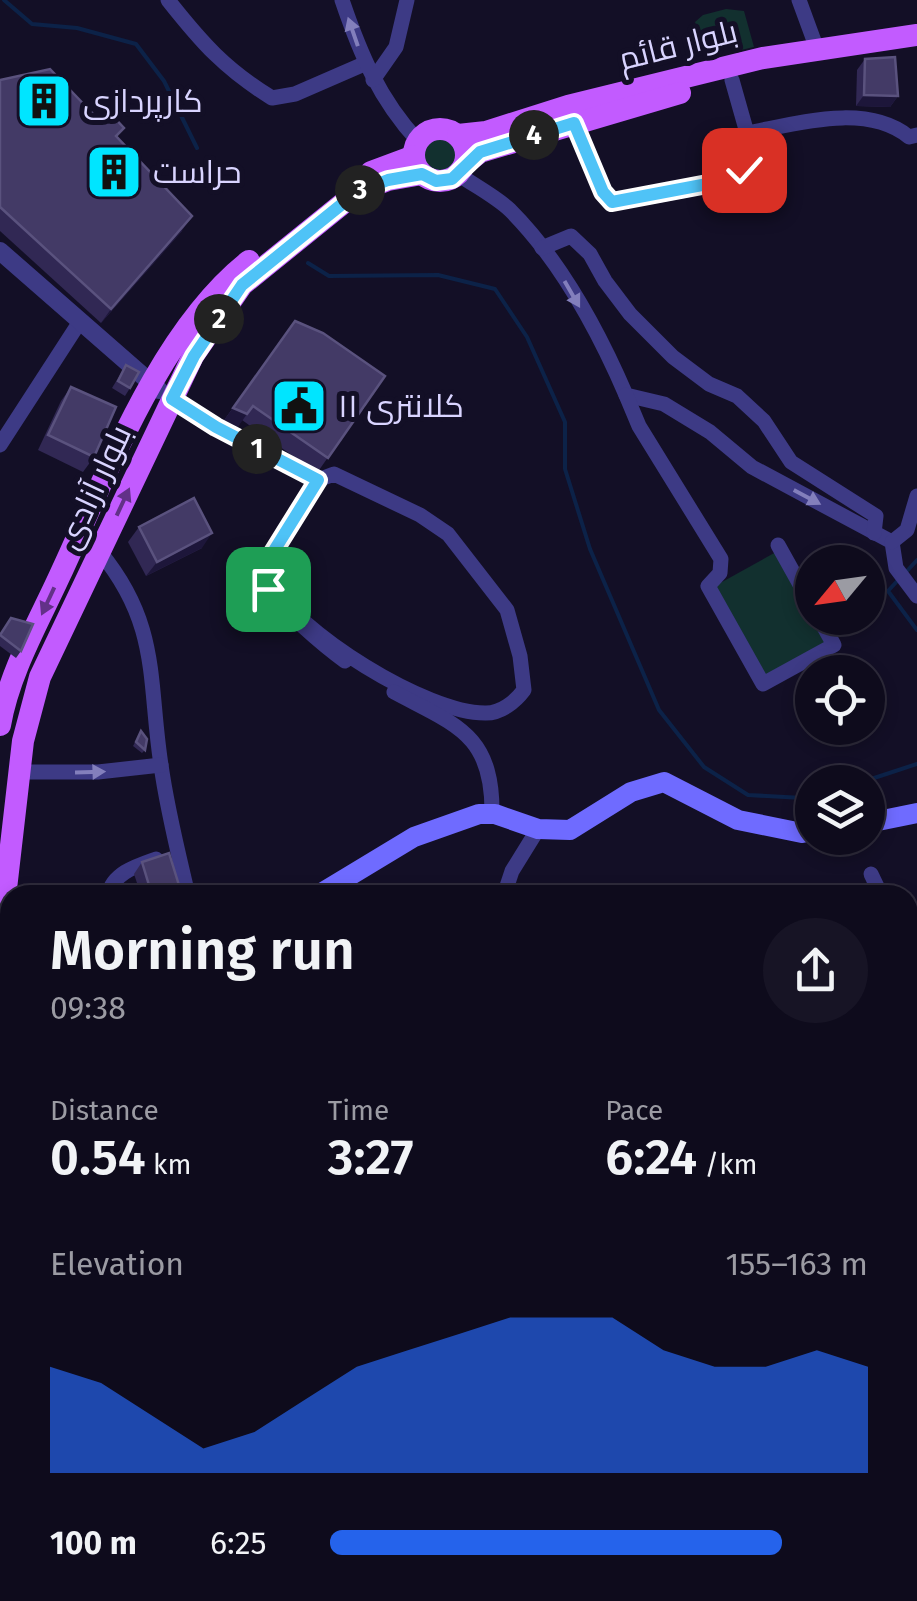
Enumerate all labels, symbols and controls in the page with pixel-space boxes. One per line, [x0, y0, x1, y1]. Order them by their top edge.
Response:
street label: بلوار قائم [615, 12, 742, 81]
one-way arrow [345, 17, 360, 47]
building icon: کارپردازی [14, 71, 74, 131]
place label: کارپردازی [83, 82, 203, 122]
pin: 4 [509, 110, 559, 160]
text: 4 [526, 118, 542, 151]
pin [702, 128, 787, 213]
building icon: حراست [84, 142, 144, 202]
icon: check [717, 143, 772, 198]
place label: حراست [153, 153, 242, 191]
pin: 3 [335, 165, 385, 215]
text: 3 [353, 173, 367, 206]
one-way arrow [563, 279, 580, 308]
pin: 2 [194, 294, 244, 344]
text: 2 [212, 302, 226, 335]
public building icon: کلانتری ۱۱ [269, 376, 329, 436]
place label: کلانتری ۱۱ [338, 387, 464, 425]
street label: بلوار آزادی [49, 419, 139, 555]
pin: 1 [232, 424, 282, 474]
text: 1 [251, 432, 264, 465]
one-way arrow [115, 487, 132, 516]
one-way arrow [793, 488, 822, 505]
north arrow [795, 545, 885, 635]
map controls [795, 545, 885, 855]
pin [226, 547, 311, 632]
icon: arrive [241, 562, 296, 617]
one-way arrow [40, 586, 57, 615]
button: locate [795, 655, 885, 745]
one-way arrow [74, 763, 106, 779]
button: layers [795, 765, 885, 855]
text: Morning run [50, 918, 355, 984]
button: share [763, 918, 868, 1023]
text: 09:38 [50, 989, 126, 1027]
text: Distance [50, 1094, 159, 1127]
text: Time [328, 1094, 389, 1127]
text: Pace [605, 1094, 663, 1127]
text: 0.54 [50, 1127, 146, 1187]
text: 3:27 [328, 1127, 414, 1187]
text: 6:24 [605, 1127, 697, 1187]
text: km [146, 1148, 191, 1181]
text: /km [697, 1148, 758, 1181]
text: Elevation [50, 1245, 184, 1283]
text: 155–163 m [725, 1245, 868, 1283]
text: 100 m [50, 1524, 137, 1562]
text: 6:25 [210, 1524, 267, 1562]

